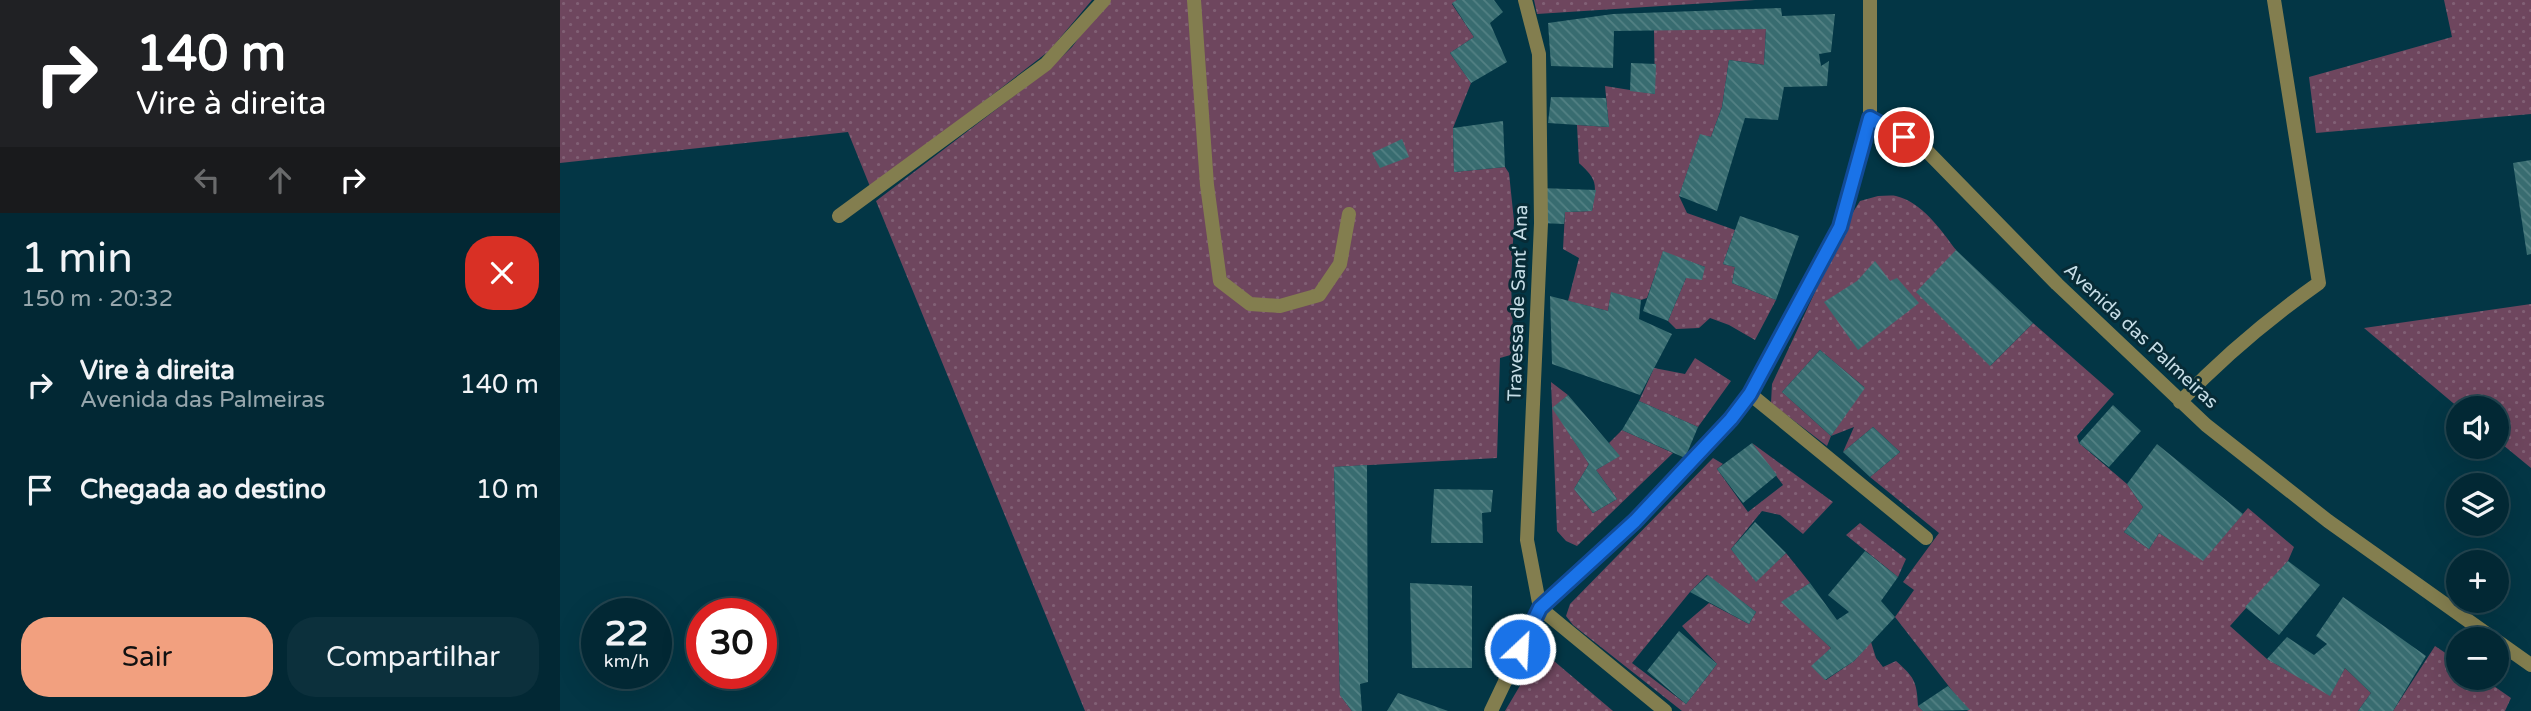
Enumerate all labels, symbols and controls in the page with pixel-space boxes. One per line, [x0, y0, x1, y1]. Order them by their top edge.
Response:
text: 140 m [136, 25, 286, 84]
icon: right [21, 28, 112, 119]
text: Vire à direita [136, 85, 327, 123]
pin [1874, 107, 1934, 167]
icon: arrive [1885, 118, 1923, 156]
icon: left [188, 161, 226, 199]
icon: ahead [261, 161, 299, 199]
icon: right [334, 161, 372, 199]
street label: Travessa de Sant' Ana [1504, 204, 1532, 402]
text: 1 min [21, 233, 133, 284]
button: close [465, 236, 539, 310]
street label: Avenida das Palmeiras [2059, 259, 2223, 413]
text: 150 m · 20:32 [21, 285, 173, 313]
text: Vire à direita [80, 355, 235, 386]
icon: right [21, 366, 59, 404]
text: 140 m [459, 369, 539, 400]
text: Avenida das Palmeiras [80, 386, 325, 414]
map controls [2446, 396, 2509, 690]
button: sound [2446, 396, 2509, 459]
icon: arrive [21, 471, 59, 509]
button: layers [2446, 473, 2509, 536]
text: Chegada ao destino [80, 474, 326, 505]
text: 10 m [476, 474, 539, 505]
button: + [2446, 550, 2509, 613]
speed limit sign: 30 [686, 598, 777, 689]
position arrow [1483, 612, 1557, 686]
text: 22 [605, 613, 648, 655]
button: Sair [21, 617, 273, 697]
button: Compartilhar [287, 617, 539, 697]
button: − [2446, 627, 2509, 690]
text: km/h [604, 650, 649, 672]

